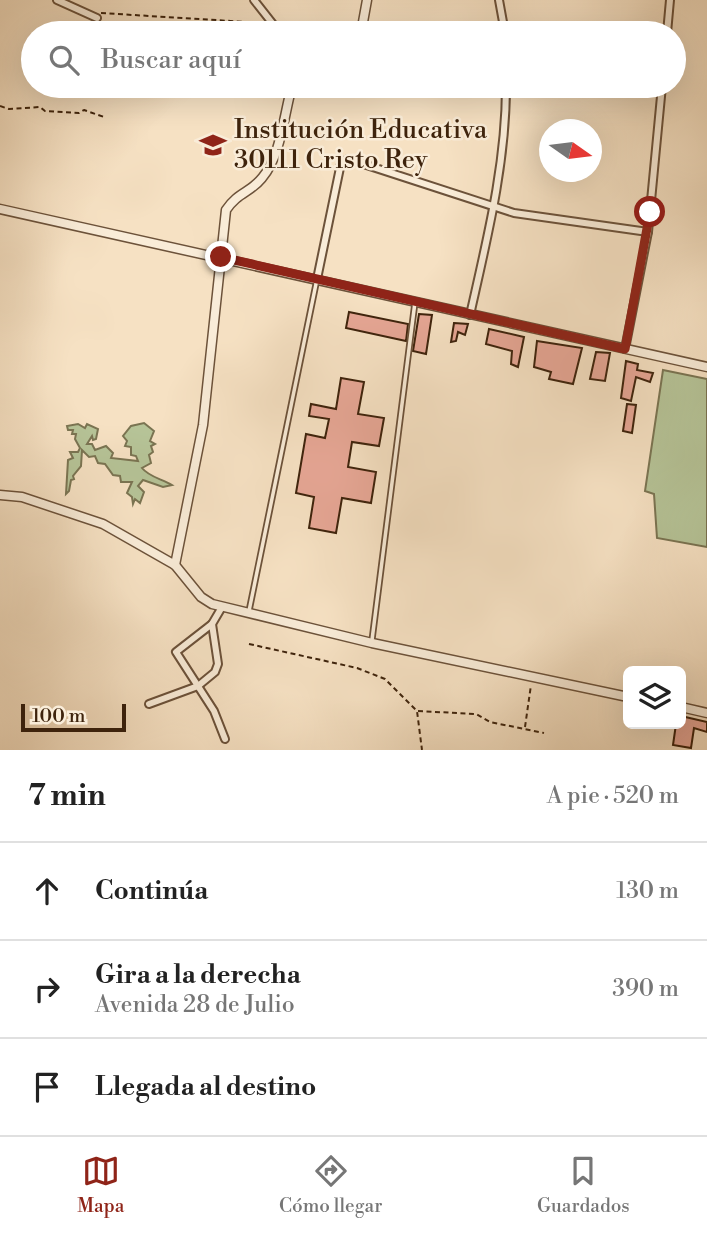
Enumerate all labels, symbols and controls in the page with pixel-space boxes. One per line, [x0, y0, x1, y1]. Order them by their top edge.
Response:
search box [21, 21, 686, 98]
icon: search [45, 41, 83, 79]
text: Buscar aquí [101, 44, 241, 76]
place label: Institución Educativa 30111 Cristo Rey [234, 114, 488, 176]
north arrow [539, 119, 602, 182]
school or university icon: Institución Educativa 30111 Cristo Rey [198, 130, 228, 160]
route start [634, 196, 665, 227]
route end [205, 241, 236, 272]
map controls [623, 666, 686, 729]
button: layers [623, 666, 686, 729]
scale bar [21, 701, 126, 733]
text: 100 m [32, 704, 85, 728]
text: 7 min [28, 777, 106, 815]
text: A pie · 520 m [547, 782, 679, 810]
icon: ahead [28, 872, 66, 910]
text: Continúa [95, 875, 208, 907]
text: 130 m [616, 877, 679, 905]
text: Gira a la derecha [95, 959, 301, 991]
icon: right [28, 970, 66, 1008]
text: 390 m [612, 975, 679, 1003]
text: Avenida 28 de Julio [95, 991, 295, 1019]
icon: arrive [28, 1068, 66, 1106]
text: Llegada al destino [95, 1071, 316, 1103]
tab: Mapa [77, 1152, 124, 1218]
tab: Cómo llegar [279, 1152, 382, 1218]
tab: Guardados [537, 1152, 630, 1218]

